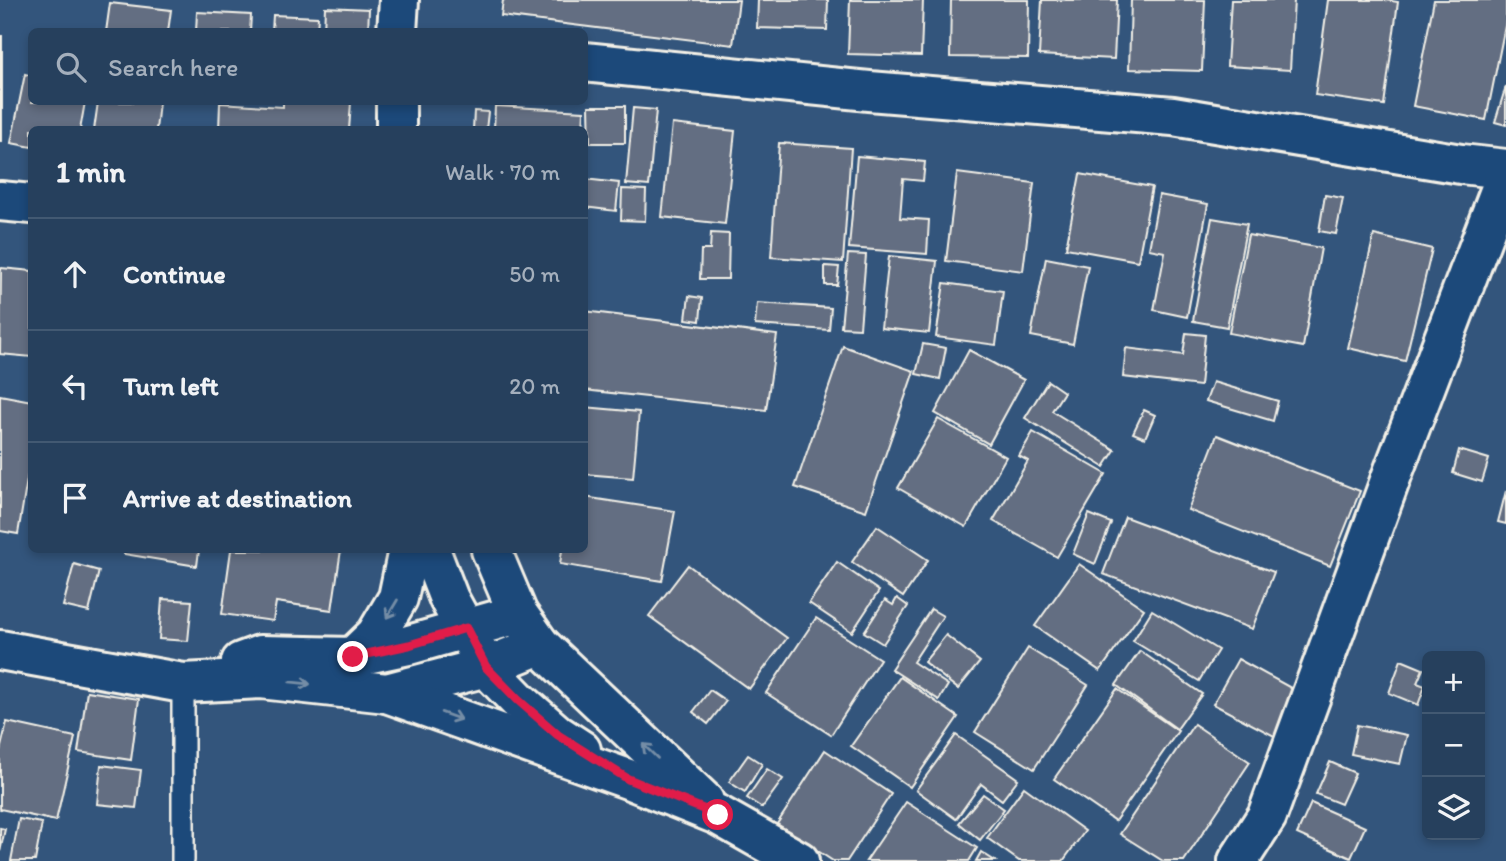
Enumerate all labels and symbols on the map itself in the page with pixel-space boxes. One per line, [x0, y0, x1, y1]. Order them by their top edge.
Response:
one-way arrow [384, 599, 398, 619]
route end [337, 641, 368, 672]
one-way arrow [288, 677, 311, 690]
one-way arrow [440, 711, 462, 723]
one-way arrow [642, 742, 659, 759]
route start [702, 799, 733, 830]

